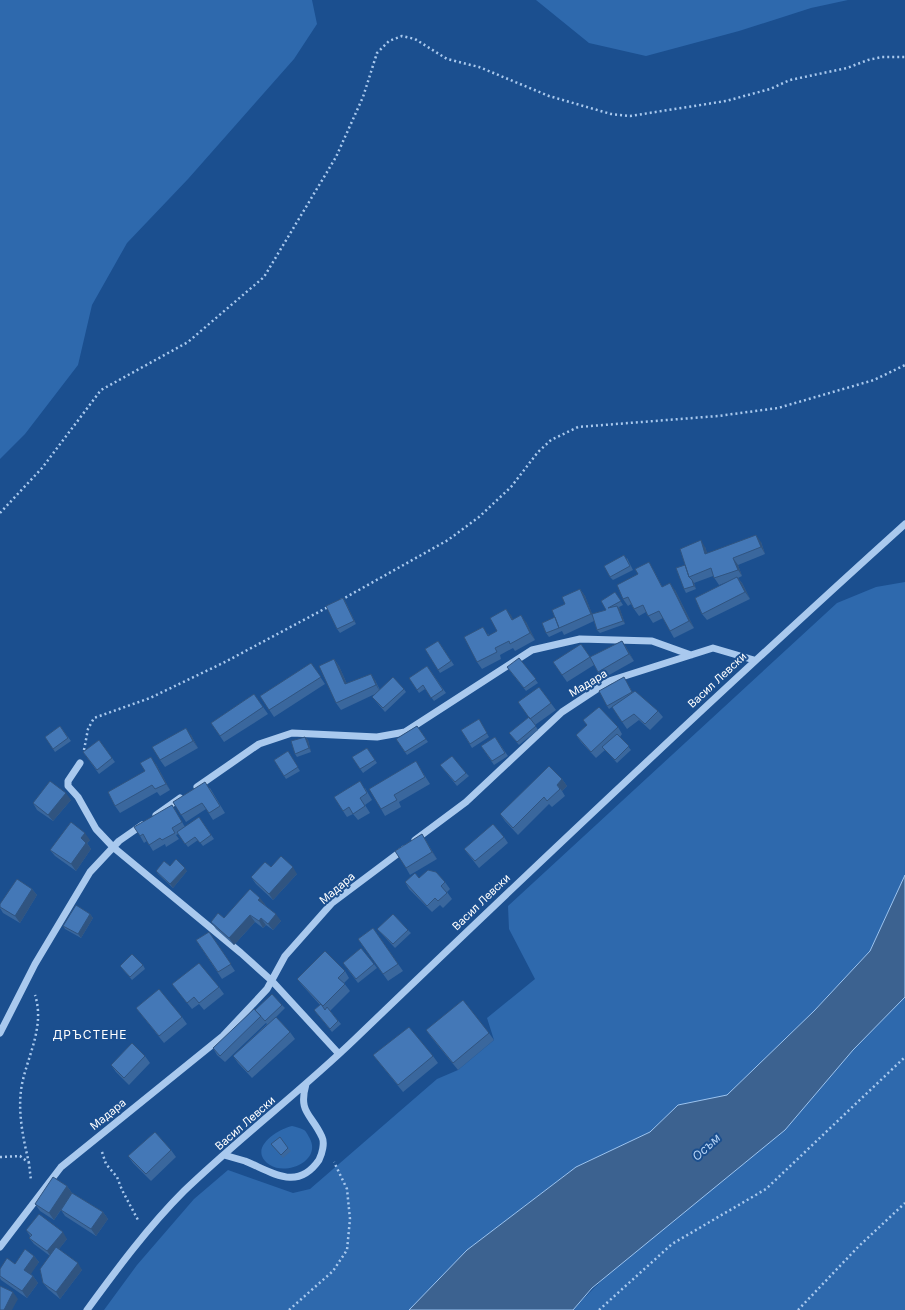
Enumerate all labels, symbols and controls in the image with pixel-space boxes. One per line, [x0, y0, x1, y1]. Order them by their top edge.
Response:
street label: Васил Левски [685, 649, 749, 711]
street label: Мадара [566, 666, 610, 700]
street label: Мадара [316, 869, 358, 907]
street label: Васил Левски [449, 871, 513, 933]
district label: ДРЪСТЕНЕ [52, 1027, 128, 1042]
street label: Васил Левски [212, 1093, 278, 1153]
street label: Мадара [87, 1095, 129, 1133]
water label: Осъм [689, 1130, 723, 1164]

